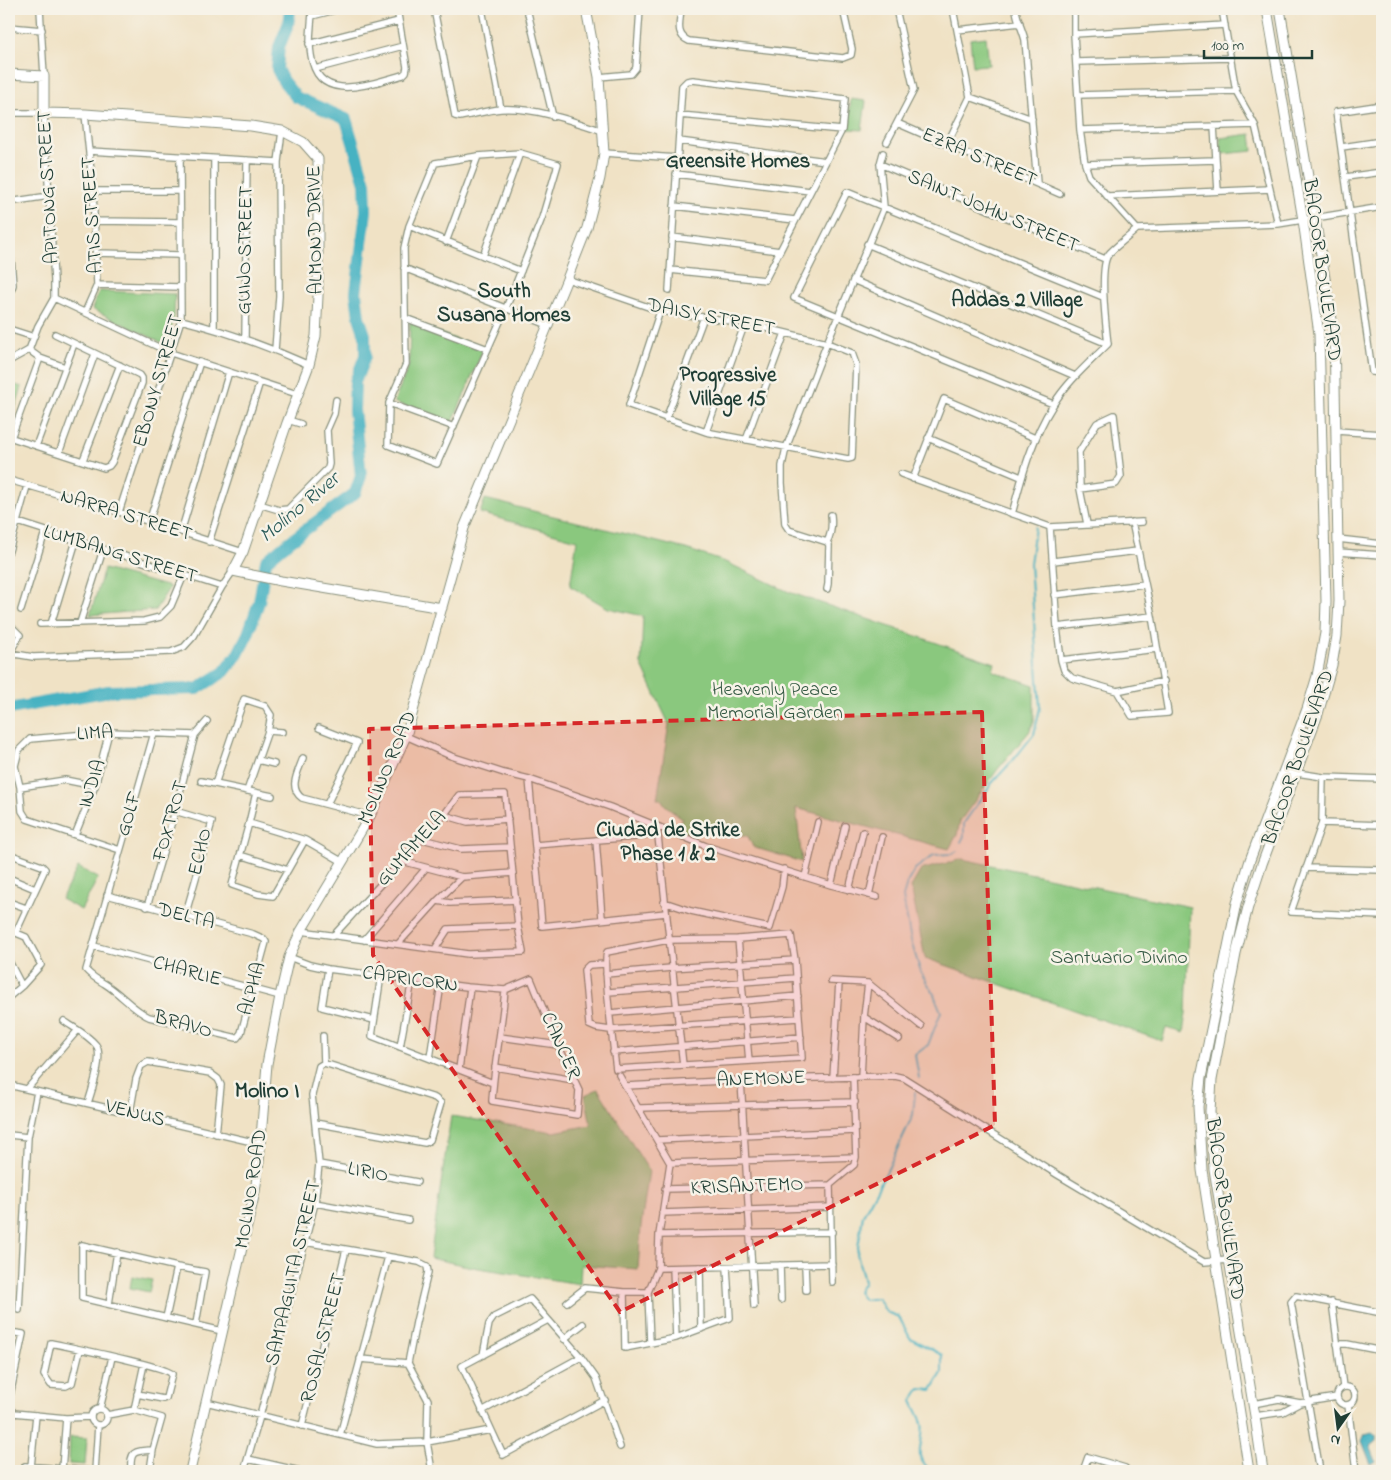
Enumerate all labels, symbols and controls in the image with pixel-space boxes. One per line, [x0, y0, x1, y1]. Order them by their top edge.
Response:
scale bar [1204, 28, 1311, 60]
text: 100 m [1211, 35, 1244, 57]
street label: APITONG STREET [30, 109, 68, 265]
street label: EZRA STREET [917, 121, 1041, 195]
district label: Greensite Homes [666, 147, 811, 177]
street label: ATIS STREET [74, 155, 112, 275]
street label: SAINT JOHN STREET [903, 163, 1083, 261]
street label: ALMOND DRIVE [300, 165, 332, 295]
street label: BACOOR BOULEVARD [1294, 176, 1348, 363]
street label: GUIJO STREET [230, 185, 262, 315]
district label: South Susana Homes [437, 277, 571, 331]
district label: Addas 2 Village [951, 286, 1083, 318]
street label: DAISY STREET [644, 291, 777, 345]
street label: EBONY STREET [126, 311, 192, 451]
district label: Progressive Village 15 [680, 361, 777, 417]
water label: Molino River [253, 464, 349, 551]
street label: NARRA STREET [57, 482, 195, 550]
street label: LUMBANG STREET [39, 518, 201, 592]
street label: BACOOR BOULEVARD [1255, 667, 1343, 850]
park label: Heavenly Peace Memorial Garden [707, 676, 843, 728]
street label: MOLINO ROAD [351, 707, 425, 829]
street label: LIMA [76, 719, 114, 749]
street label: INDIA [71, 756, 115, 812]
street label: FOXTROT [145, 777, 196, 866]
street label: GOLF [110, 788, 150, 840]
street label: GUMAMELA [370, 805, 454, 893]
district label: Ciudad de Strike Phase 1 & 2 [596, 816, 740, 870]
street label: ECHO [181, 825, 221, 879]
street label: DELTA [153, 896, 218, 938]
park label: Santuario Divino [1050, 944, 1188, 973]
street label: CHARLIE [149, 949, 225, 995]
street label: ALPHA [232, 959, 274, 1019]
street label: CAPRICORN [360, 959, 460, 1001]
street label: BRAVO [150, 1003, 215, 1047]
street label: CANCER [532, 1008, 588, 1085]
street label: ANEMONE [716, 1064, 806, 1096]
district label: Molino I [235, 1076, 299, 1108]
street label: VENUS [101, 1092, 168, 1135]
street label: BACOOR BOULEVARD [1197, 1115, 1251, 1302]
street label: MOLINO ROAD [228, 1127, 276, 1251]
street label: LIRIO [345, 1155, 391, 1191]
street label: KRISANTEMO [690, 1171, 804, 1203]
street label: SAMPAGUITA STREET [259, 1177, 329, 1369]
street label: ROSAL STREET [294, 1270, 354, 1406]
north arrow [1314, 1402, 1364, 1452]
text: N [1328, 1428, 1342, 1450]

